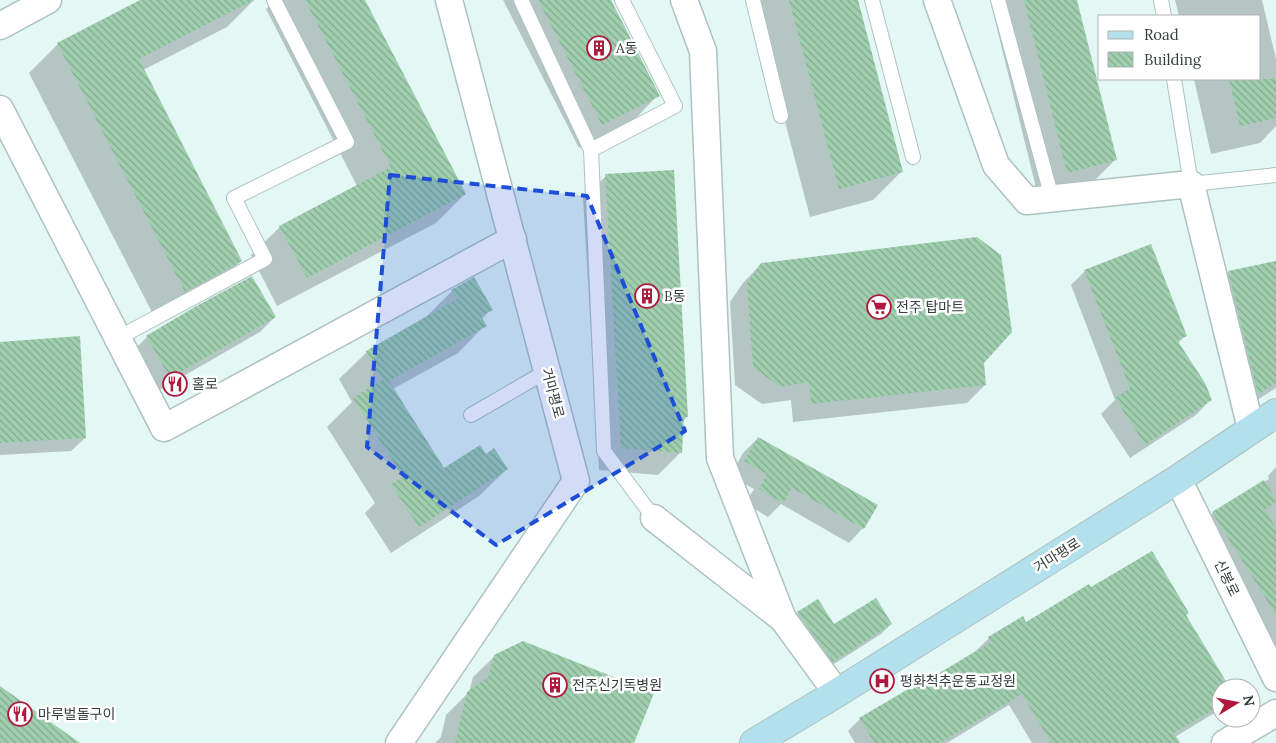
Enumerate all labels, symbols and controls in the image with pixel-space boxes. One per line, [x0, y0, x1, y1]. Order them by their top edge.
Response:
legend [1098, 15, 1261, 80]
text: Road [1144, 25, 1179, 44]
building icon: A동 [586, 35, 612, 61]
place label: A동 [615, 39, 638, 57]
text: Building [1144, 50, 1202, 69]
building icon: B동 [634, 283, 660, 309]
place label: B동 [664, 287, 686, 305]
supermarket icon: 전주 탑마트 [866, 294, 892, 320]
place label: 전주 탑마트 [896, 298, 964, 316]
street label: 거마평로 [538, 366, 568, 420]
restaurant icon: 홀로 [162, 371, 188, 397]
place label: 홀로 [192, 375, 218, 393]
street label: 거마평로 [1030, 534, 1084, 576]
street label: 신봉로 [1210, 557, 1244, 599]
hospital icon: 평화척추운동교정원 [869, 668, 895, 694]
building icon: 전주신기독병원 [542, 672, 568, 698]
place label: 평화척추운동교정원 [900, 672, 1016, 690]
place label: 전주신기독병원 [572, 676, 662, 694]
north arrow [1211, 678, 1261, 728]
text: N [1239, 694, 1259, 708]
restaurant icon: 마루벌돌구이 [7, 701, 33, 727]
place label: 마루벌돌구이 [38, 705, 115, 723]

